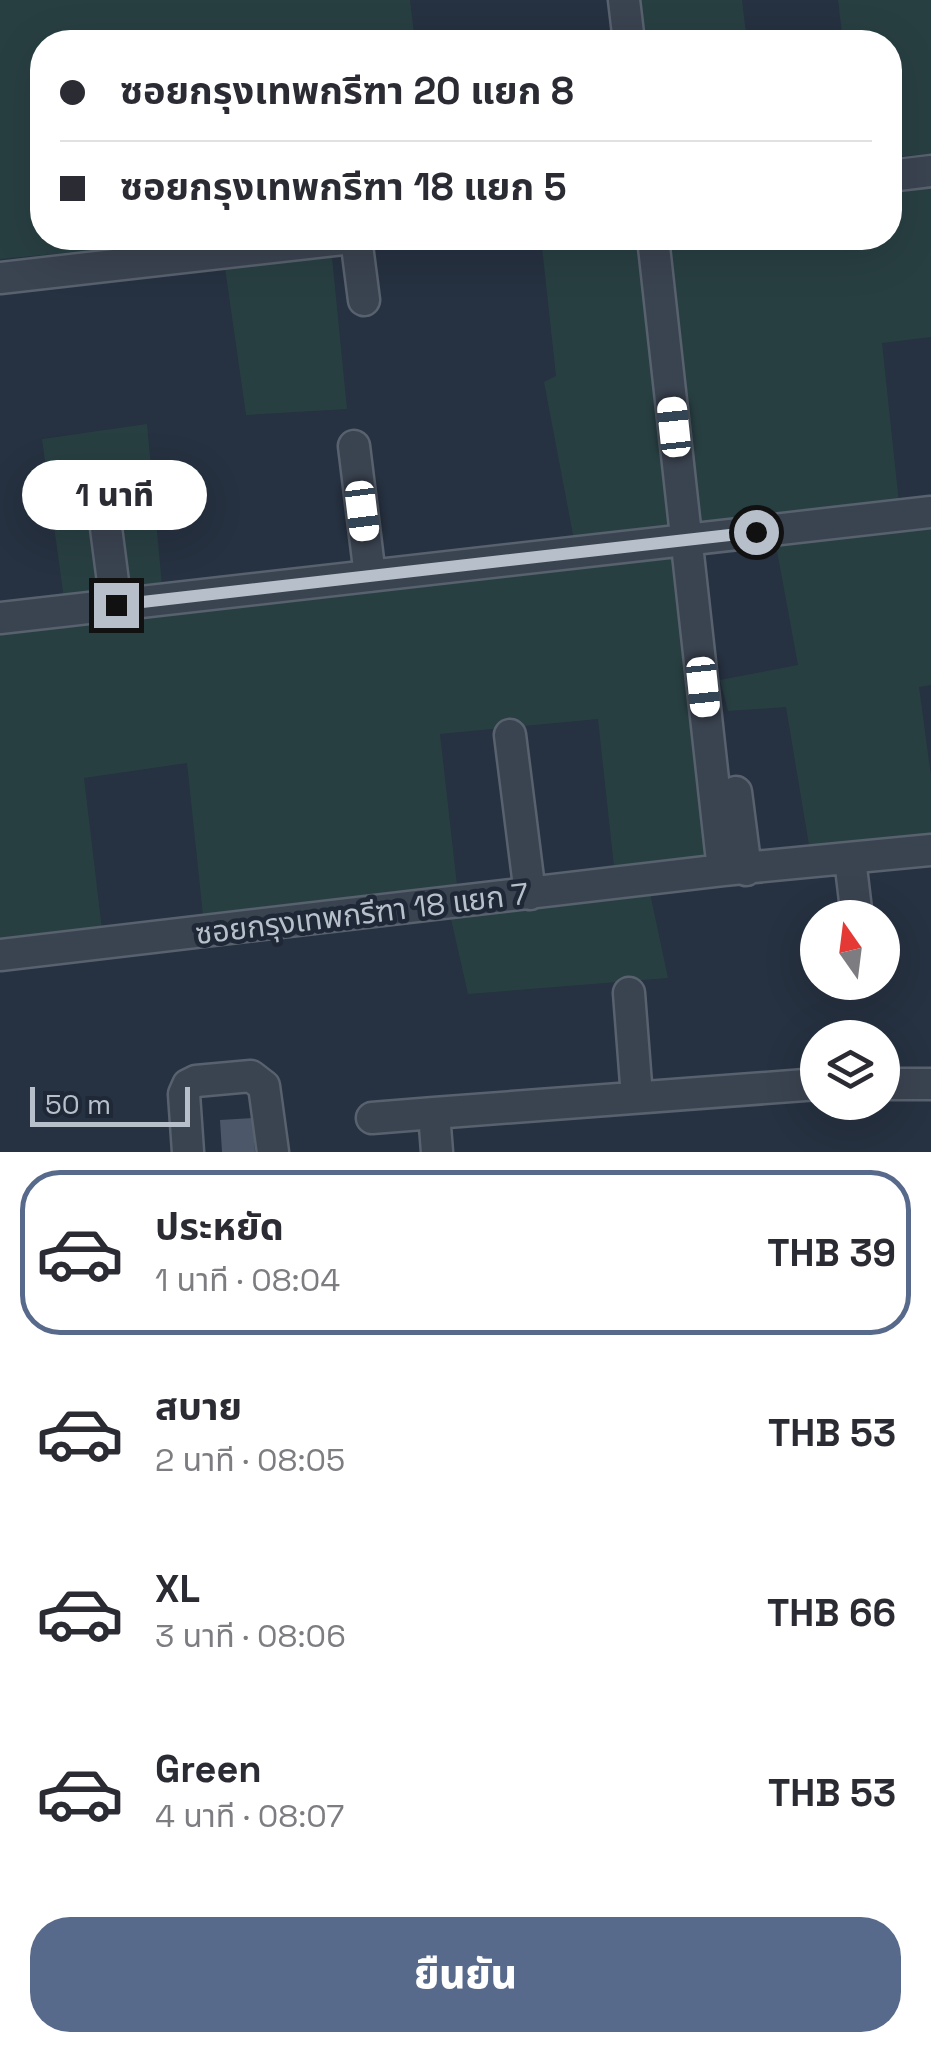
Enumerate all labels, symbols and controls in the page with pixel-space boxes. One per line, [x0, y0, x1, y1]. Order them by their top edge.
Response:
text: ซอยกรุงเทพกรีฑา 20 แยก 8 [120, 67, 574, 115]
text: ซอยกรุงเทพกรีฑา 18 แยก 5 [120, 163, 567, 211]
car [656, 396, 692, 458]
callout: 1 นาที [23, 460, 208, 530]
text: 1 นาที [75, 475, 154, 515]
car [343, 479, 381, 543]
route start [734, 510, 779, 555]
route end [94, 583, 139, 628]
car [685, 656, 721, 718]
street label: ซอยกรุงเทพกรีฑา 18 แยก 7 [193, 874, 531, 953]
north arrow [800, 900, 900, 1000]
map controls [800, 900, 900, 1120]
button: layers [800, 1020, 900, 1120]
scale bar [30, 1082, 190, 1126]
text: 50 m [45, 1086, 111, 1122]
text: ประหยัด [155, 1203, 284, 1251]
icon: car [35, 1208, 125, 1298]
text: THB 39 [767, 1229, 896, 1277]
text: 1 นาที · 08:04 [155, 1260, 340, 1300]
text: สบาย [155, 1383, 242, 1431]
icon: car [35, 1388, 125, 1478]
text: THB 53 [768, 1409, 896, 1457]
text: 2 นาที · 08:05 [155, 1440, 345, 1480]
text: XL [155, 1565, 200, 1613]
icon: car [35, 1568, 125, 1658]
text: THB 66 [767, 1589, 896, 1637]
text: 3 นาที · 08:06 [155, 1616, 346, 1656]
text: Green [155, 1745, 262, 1793]
icon: car [35, 1748, 125, 1838]
text: THB 53 [768, 1769, 896, 1817]
text: 4 นาที · 08:07 [155, 1796, 344, 1836]
button: ยืนยัน [30, 1917, 901, 2032]

